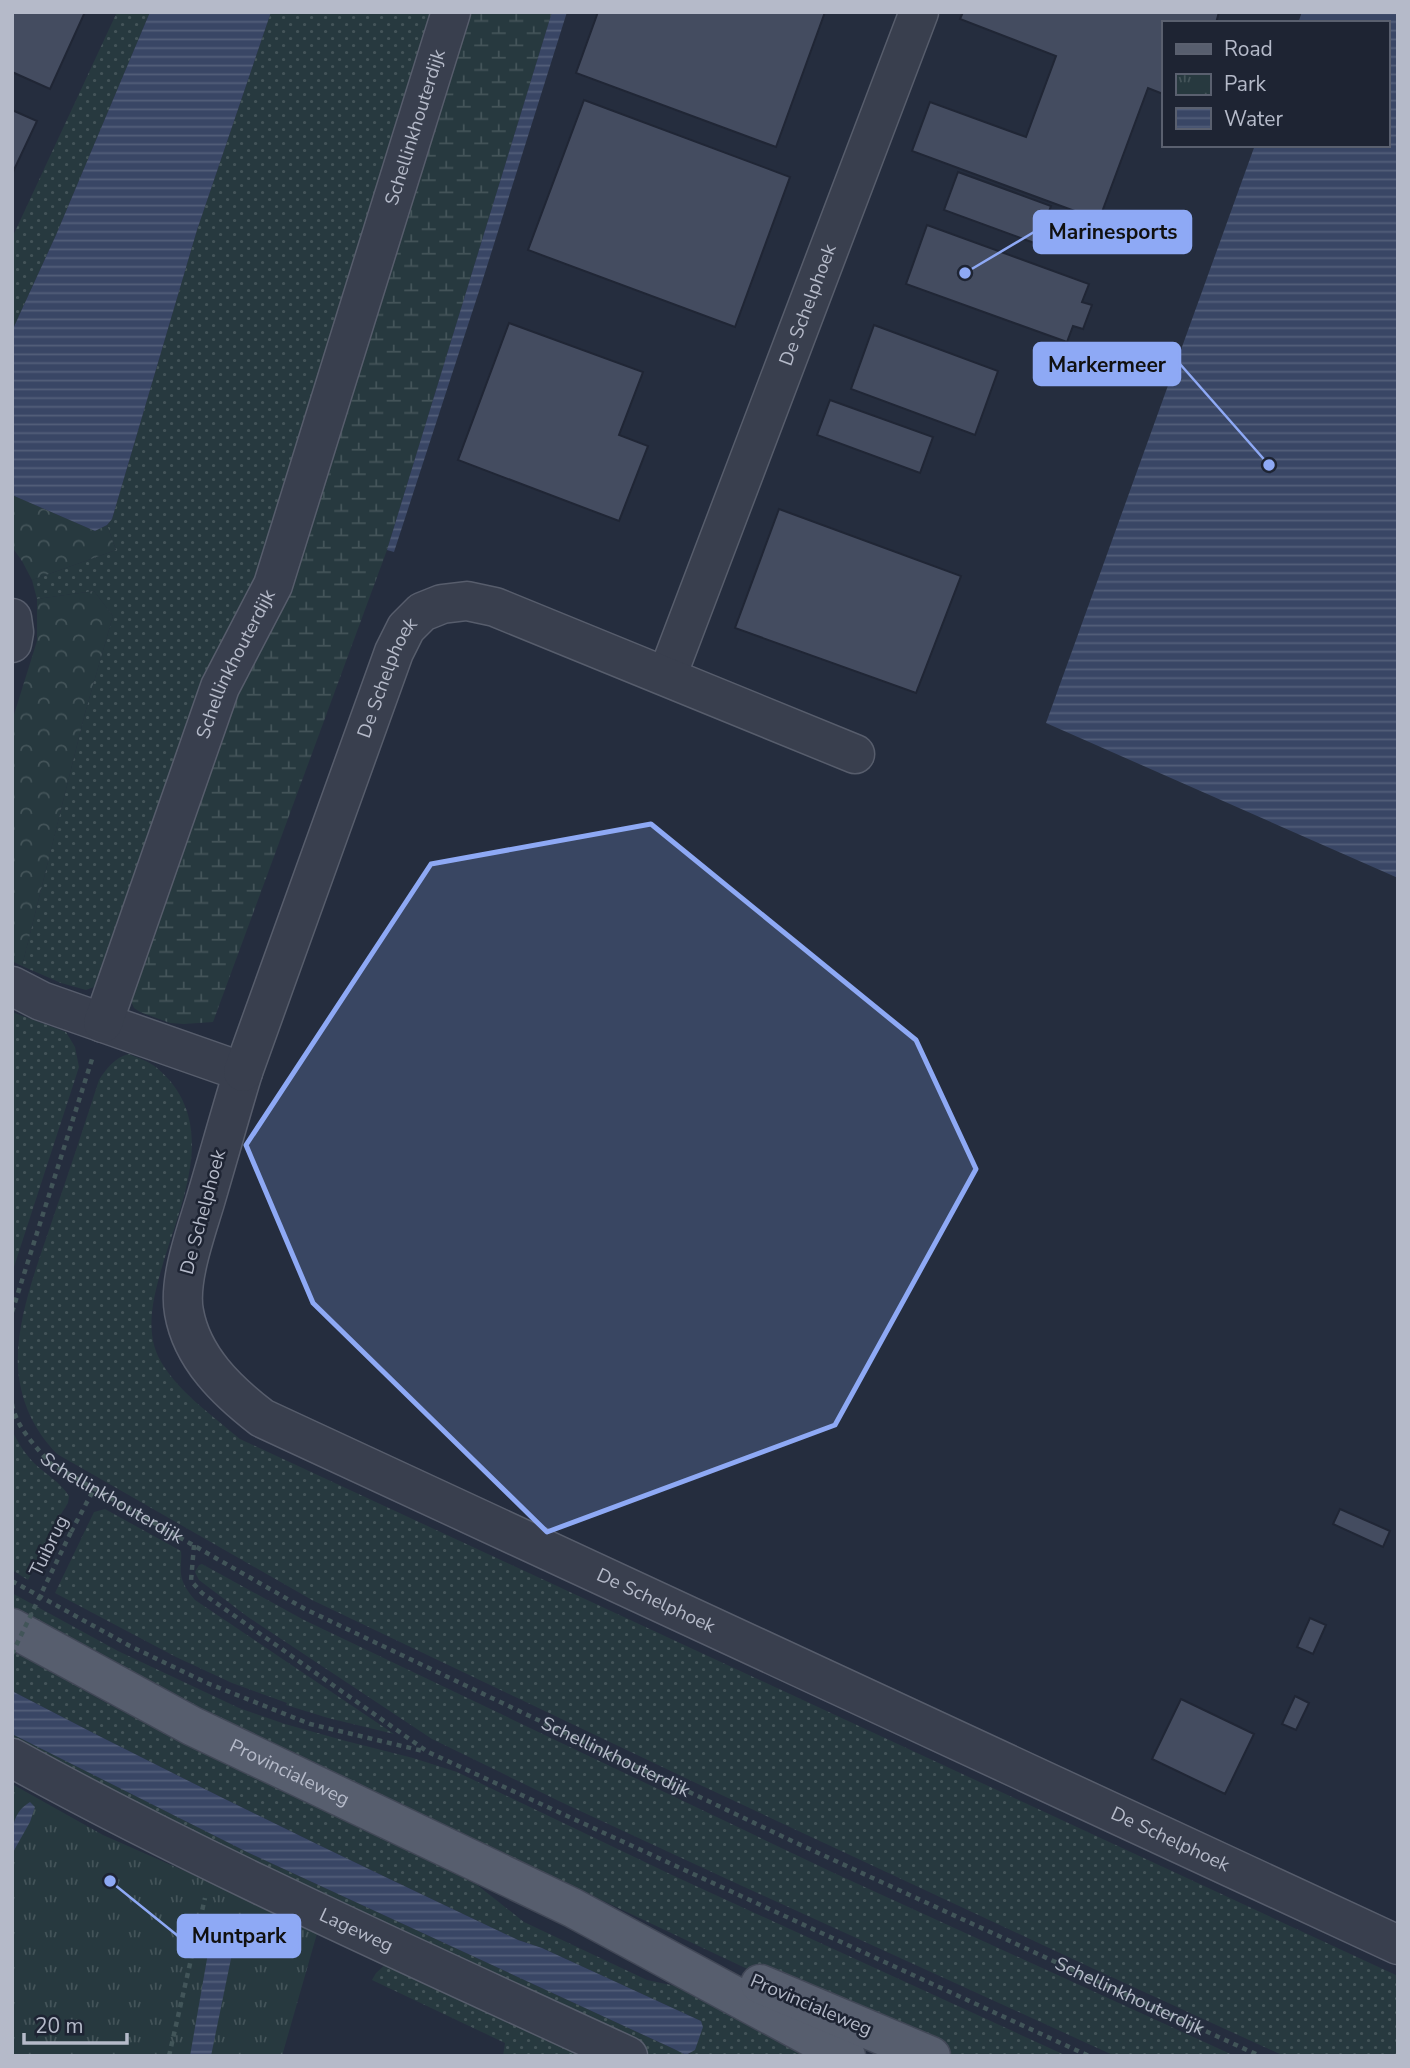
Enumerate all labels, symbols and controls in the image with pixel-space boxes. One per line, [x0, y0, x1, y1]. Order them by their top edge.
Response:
legend [1162, 21, 1389, 147]
text: Road [1224, 35, 1273, 63]
street label: Schellinkhouterdijk [379, 45, 452, 209]
text: Park [1224, 70, 1266, 98]
text: Water [1224, 105, 1283, 133]
callout: Marinesports [1034, 211, 1191, 253]
text: Marinesports [1048, 218, 1178, 246]
street label: De Schelphoek [773, 240, 843, 369]
callout: Markermeer [1034, 343, 1180, 385]
text: Markermeer [1048, 351, 1167, 379]
street label: Schellinkhouterdijk [190, 584, 282, 742]
street label: De Schelphoek [351, 611, 423, 741]
street label: De Schelphoek [174, 1146, 232, 1277]
street label: Schellinkhouterdijk [34, 1447, 189, 1550]
street label: Tuibrug [23, 1511, 75, 1581]
street label: De Schelphoek [592, 1562, 720, 1640]
street label: Schellinkhouterdijk [537, 1710, 695, 1804]
street label: Provincialeweg [225, 1733, 354, 1812]
street label: De Schelphoek [1107, 1801, 1234, 1878]
street label: Lageweg [315, 1902, 397, 1959]
callout: Muntpark [178, 1915, 300, 1957]
text: Muntpark [192, 1922, 287, 1950]
street label: Schellinkhouterdijk [1051, 1950, 1209, 2042]
street label: Provincialeweg [746, 1968, 876, 2042]
scale bar [24, 2002, 128, 2046]
text: 20 m [35, 2012, 84, 2040]

